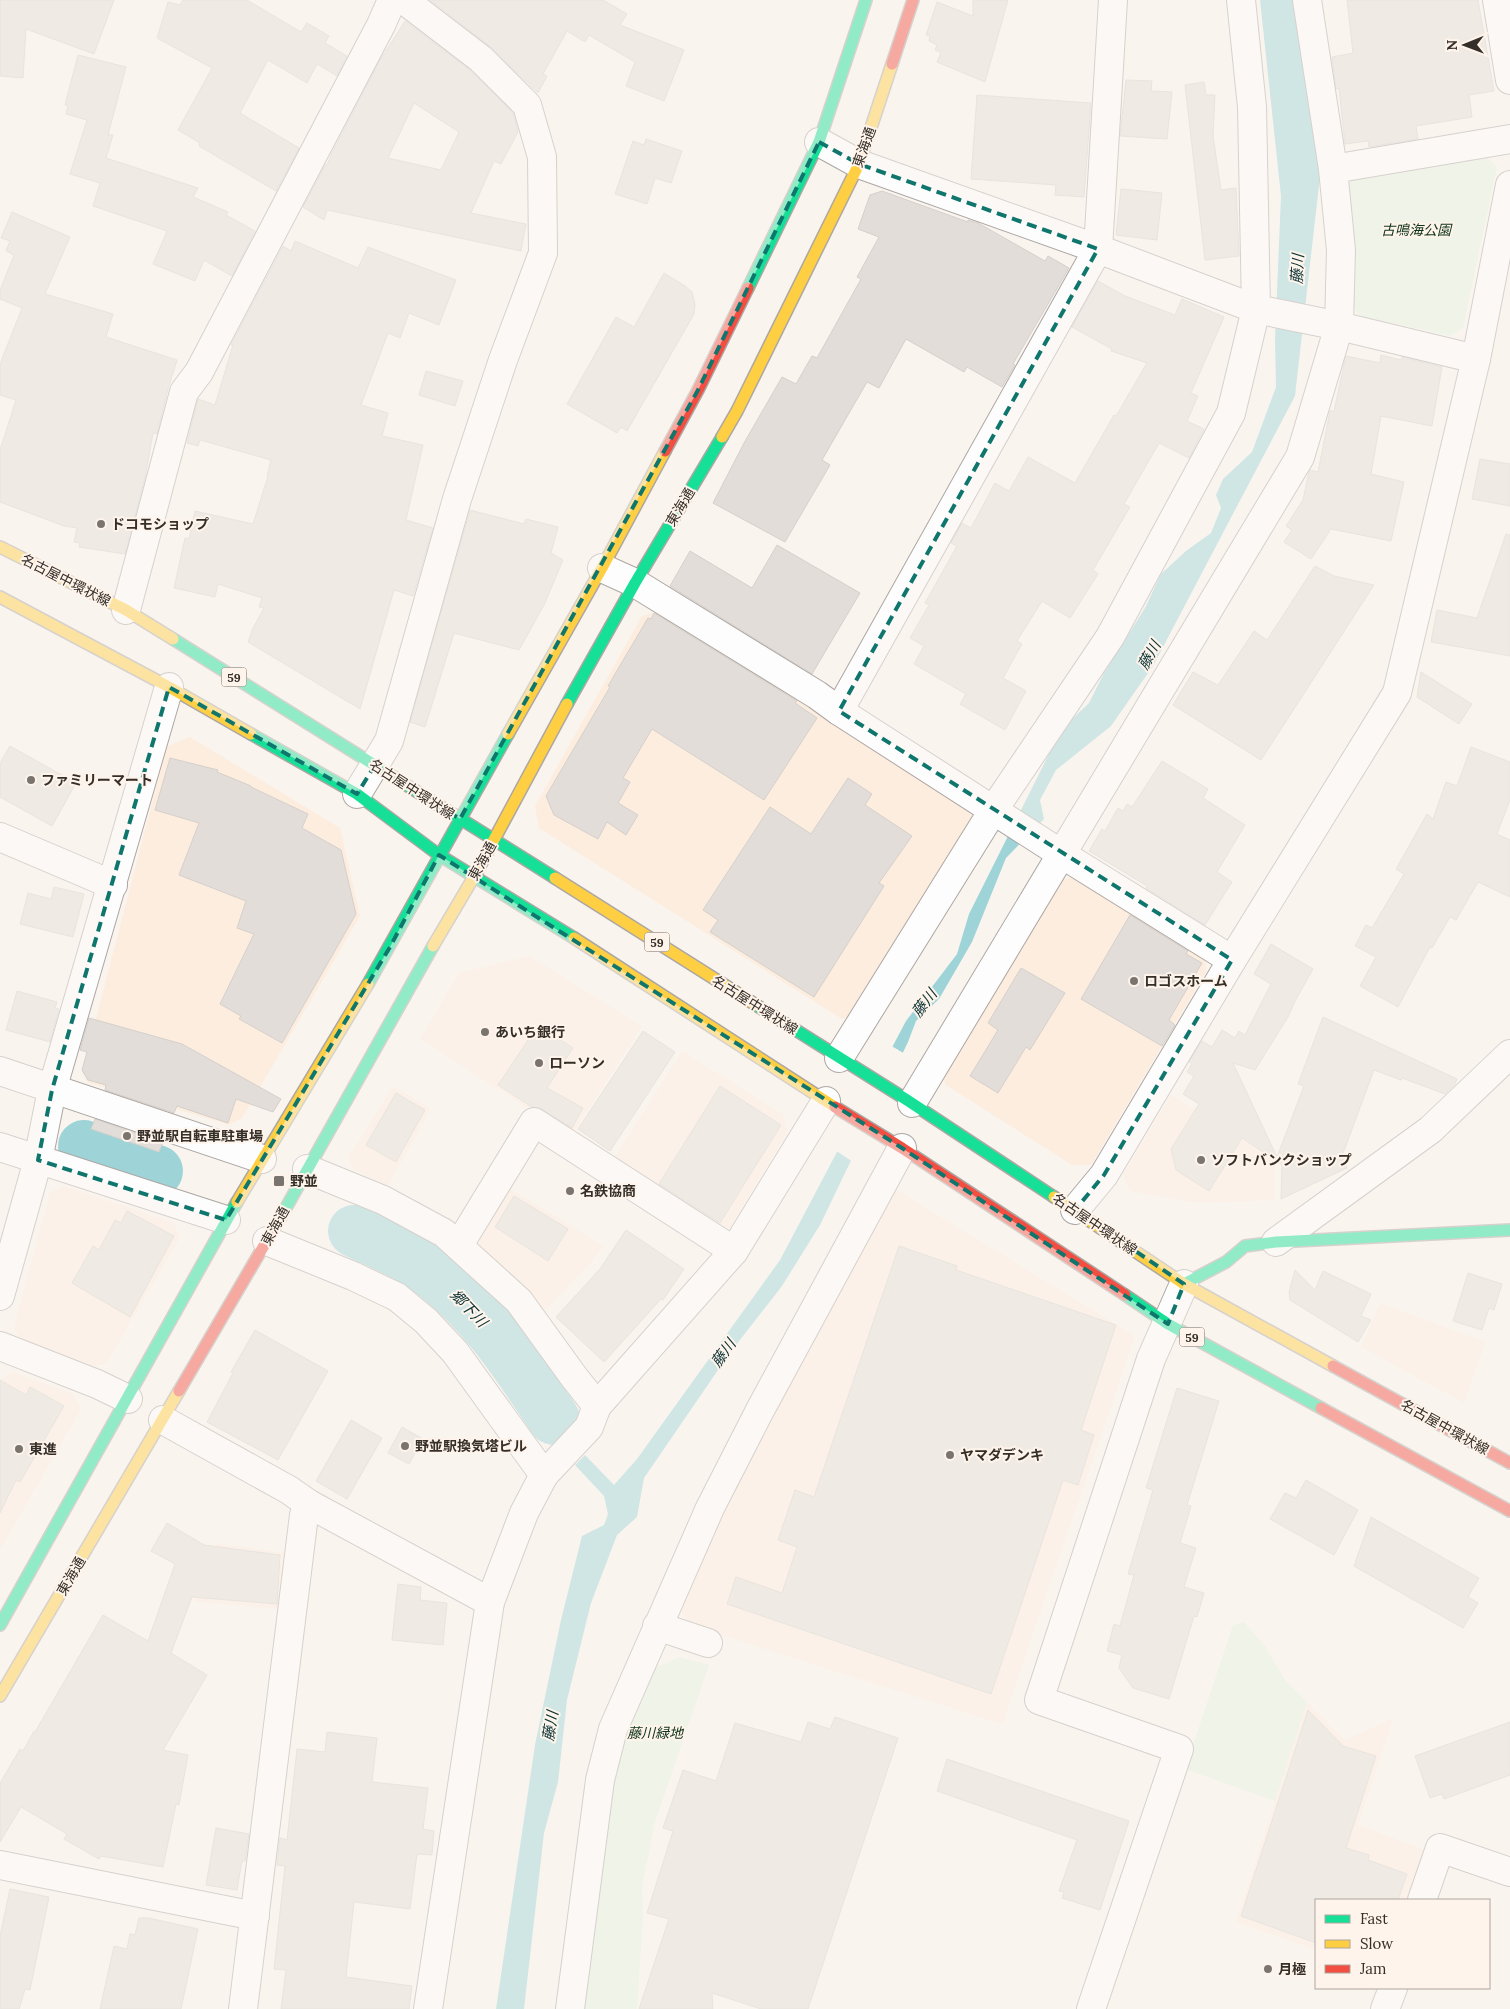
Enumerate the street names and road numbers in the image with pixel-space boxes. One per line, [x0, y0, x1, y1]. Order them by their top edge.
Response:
street label: 東海通 [848, 124, 880, 170]
street label: 東海通 [661, 484, 699, 530]
street label: 名古屋中環状線 [18, 550, 114, 610]
road number: 59 [222, 668, 246, 686]
street label: 名古屋中環状線 [366, 755, 458, 823]
street label: 東海通 [464, 838, 500, 884]
road number: 59 [644, 932, 670, 952]
street label: 名古屋中環状線 [709, 971, 801, 1039]
street label: 名古屋中環状線 [1049, 1189, 1141, 1259]
street label: 東海通 [257, 1203, 293, 1249]
road number: 59 [1180, 1328, 1204, 1346]
street label: 名古屋中環状線 [1398, 1395, 1492, 1459]
street label: 東海通 [53, 1553, 89, 1599]

